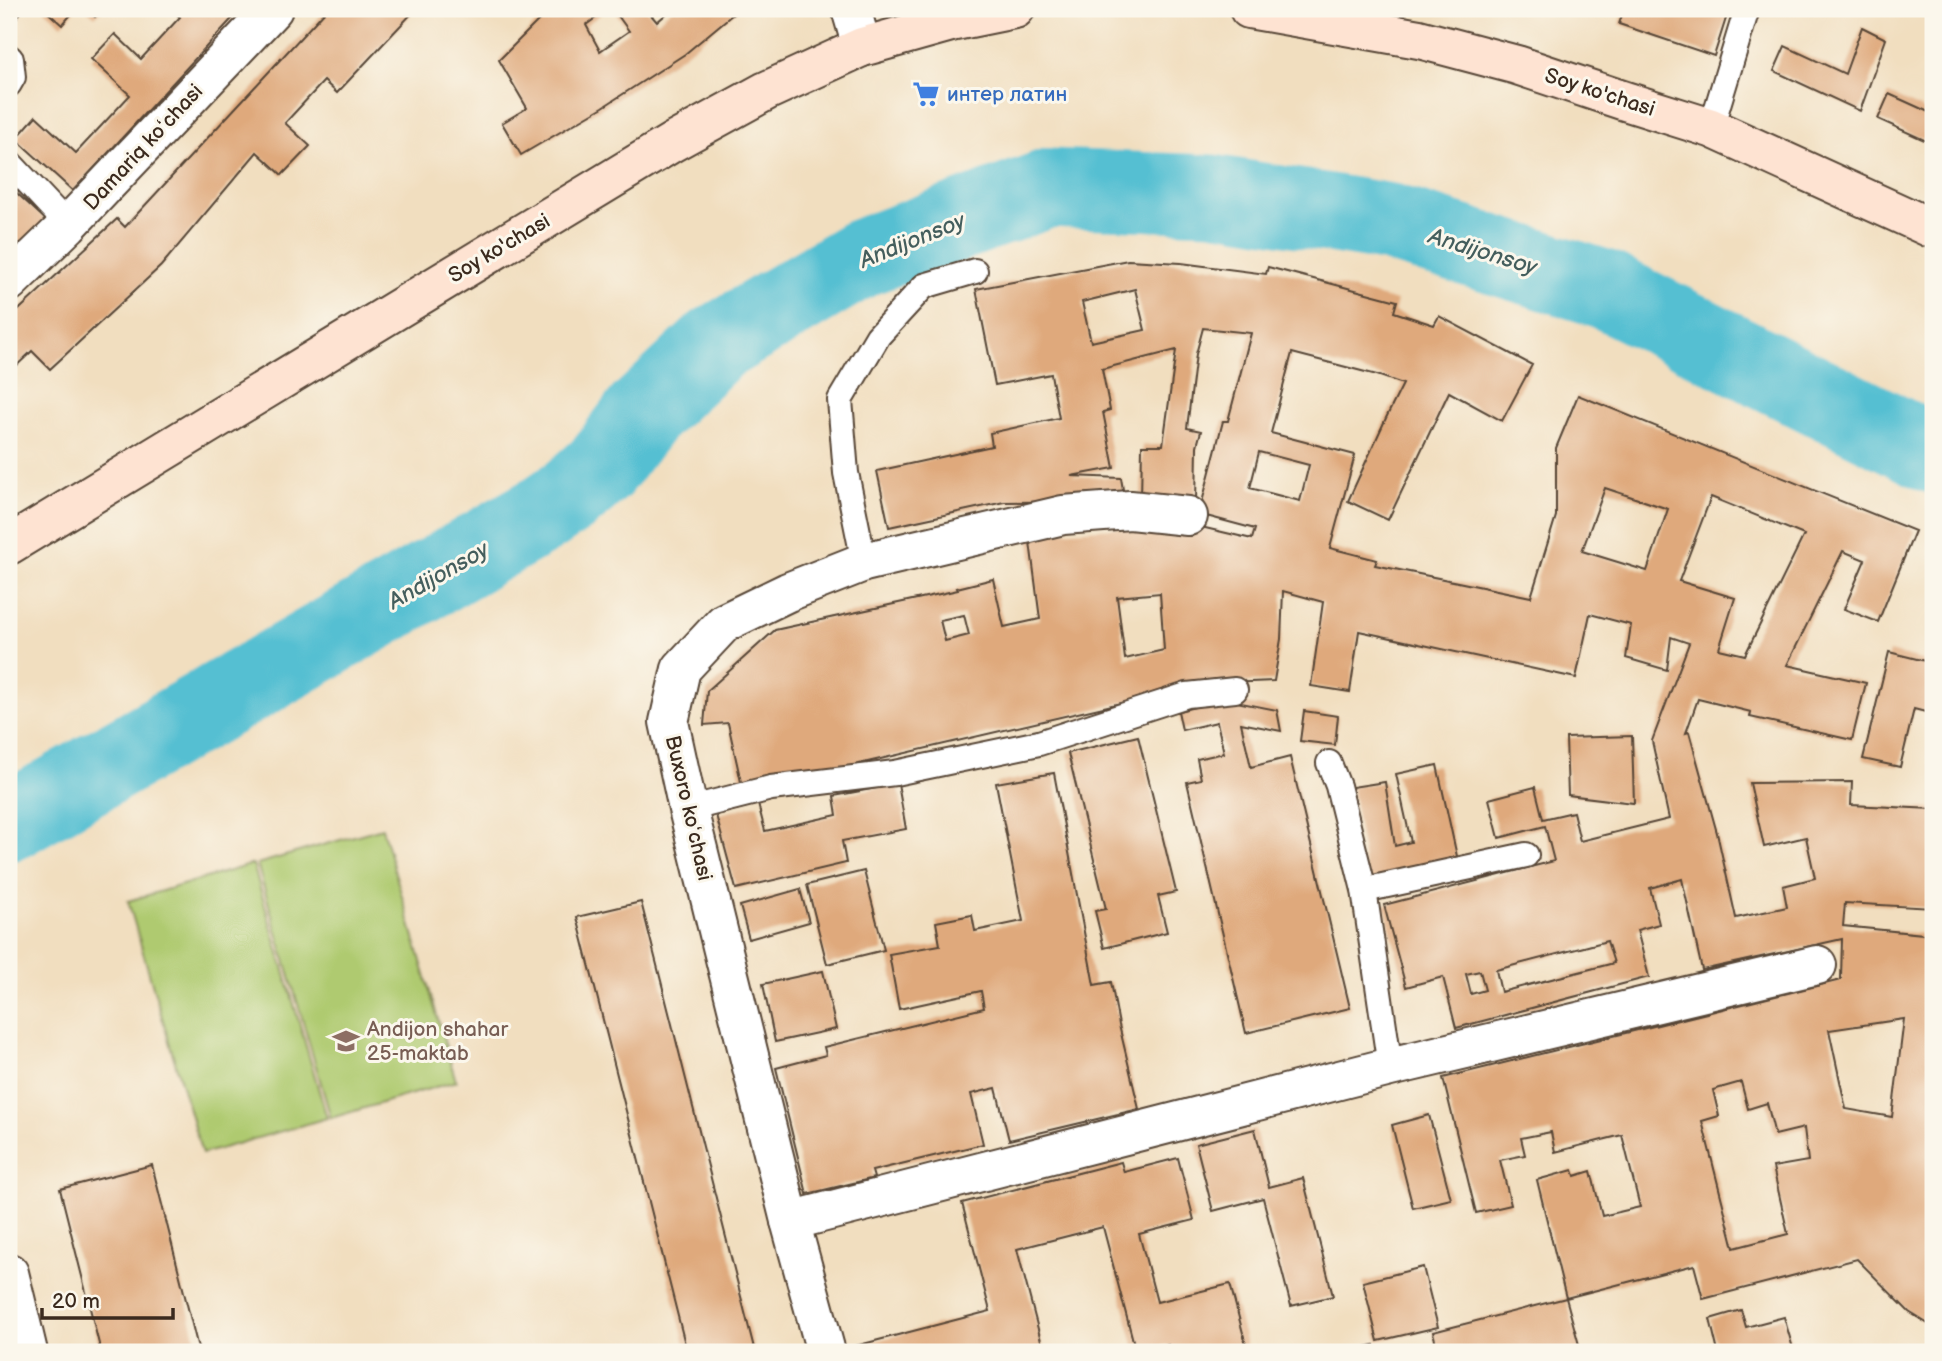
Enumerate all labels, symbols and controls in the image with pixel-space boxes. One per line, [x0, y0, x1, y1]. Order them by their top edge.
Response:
street label: Soy ko'chasi [1542, 63, 1658, 122]
street label: Damariq koʻchasi [79, 79, 208, 216]
supermarket icon: интер латин [911, 79, 941, 109]
place label: интер латин [947, 82, 1067, 107]
water label: Andijonsoy [854, 207, 970, 275]
street label: Soy ko'chasi [444, 208, 555, 289]
water label: Andijonsoy [1424, 222, 1541, 282]
water label: Andijonsoy [382, 535, 495, 616]
street label: Buxoro koʻchasi [660, 733, 717, 883]
place label: Andijon shahar 25-maktab [367, 1017, 508, 1066]
school or university icon: Andijon shahar 25-maktab [331, 1026, 361, 1056]
scale bar [42, 1277, 173, 1321]
text: 20 m [52, 1289, 100, 1314]

